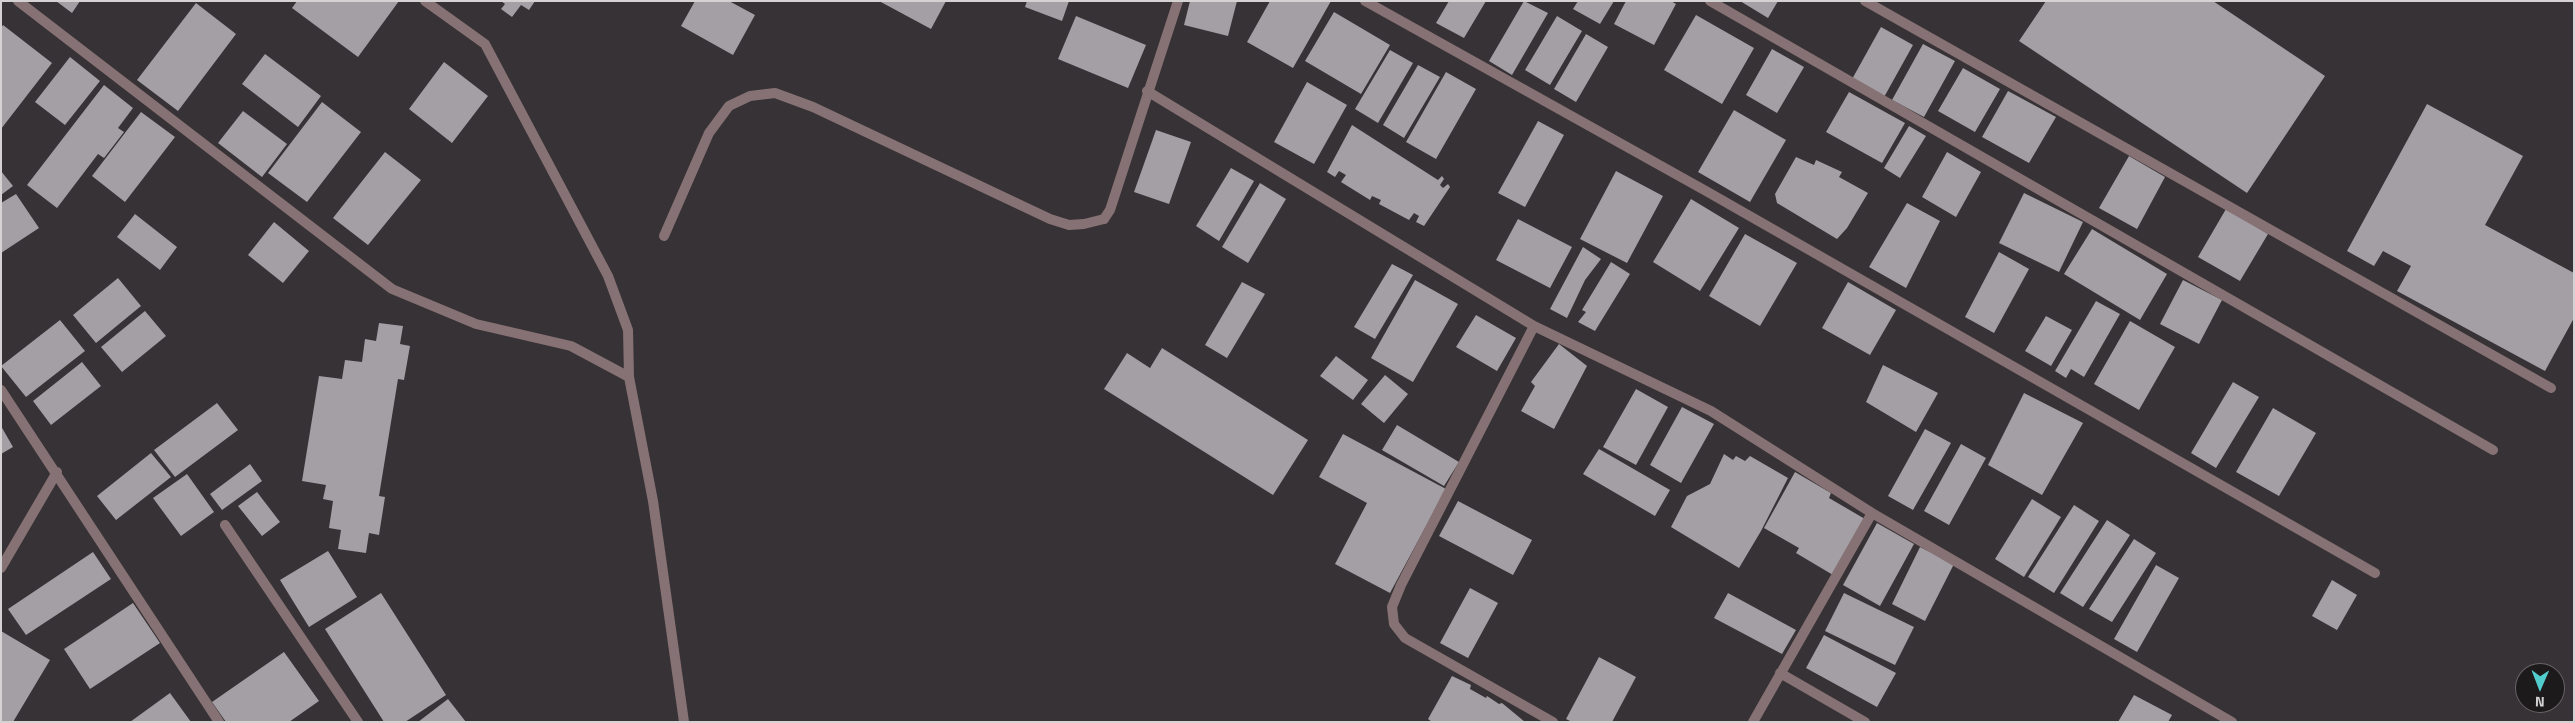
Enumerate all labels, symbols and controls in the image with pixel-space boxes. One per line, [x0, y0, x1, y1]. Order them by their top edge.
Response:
north arrow [2515, 663, 2565, 713]
text: N [2535, 692, 2545, 713]

